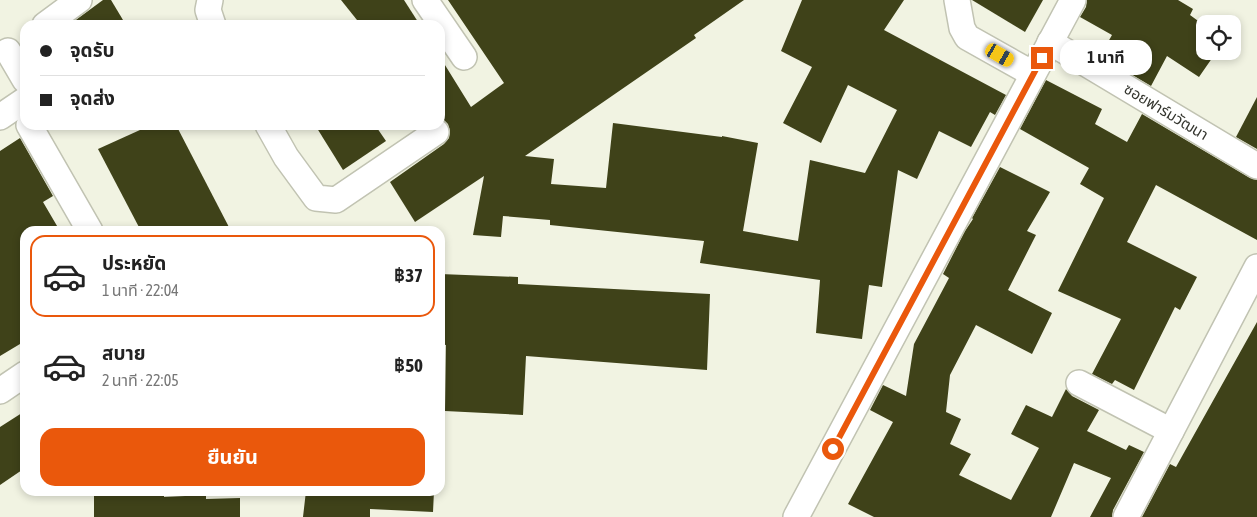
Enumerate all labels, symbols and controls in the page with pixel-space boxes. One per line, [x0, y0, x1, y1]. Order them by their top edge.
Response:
map controls [1196, 15, 1241, 60]
button: locate [1196, 15, 1241, 60]
text: จุดรับ [70, 39, 115, 61]
callout: 1 นาที [1060, 40, 1152, 76]
car [983, 41, 1016, 69]
route end [1031, 47, 1053, 69]
text: 1 นาที [1087, 48, 1125, 66]
street label: ซอยฟาร์มวัฒนา [1121, 80, 1211, 143]
text: จุดส่ง [70, 87, 115, 109]
text: ประหยัด [102, 252, 166, 274]
icon: car [42, 254, 87, 299]
text: ฿37 [394, 264, 423, 286]
text: 1 นาที · 22:04 [102, 281, 179, 299]
text: สบาย [102, 342, 146, 364]
icon: car [42, 344, 87, 389]
text: ฿50 [394, 354, 423, 376]
text: 2 นาที · 22:05 [102, 371, 179, 389]
button: ยืนยัน [40, 428, 425, 486]
route start [822, 438, 844, 460]

